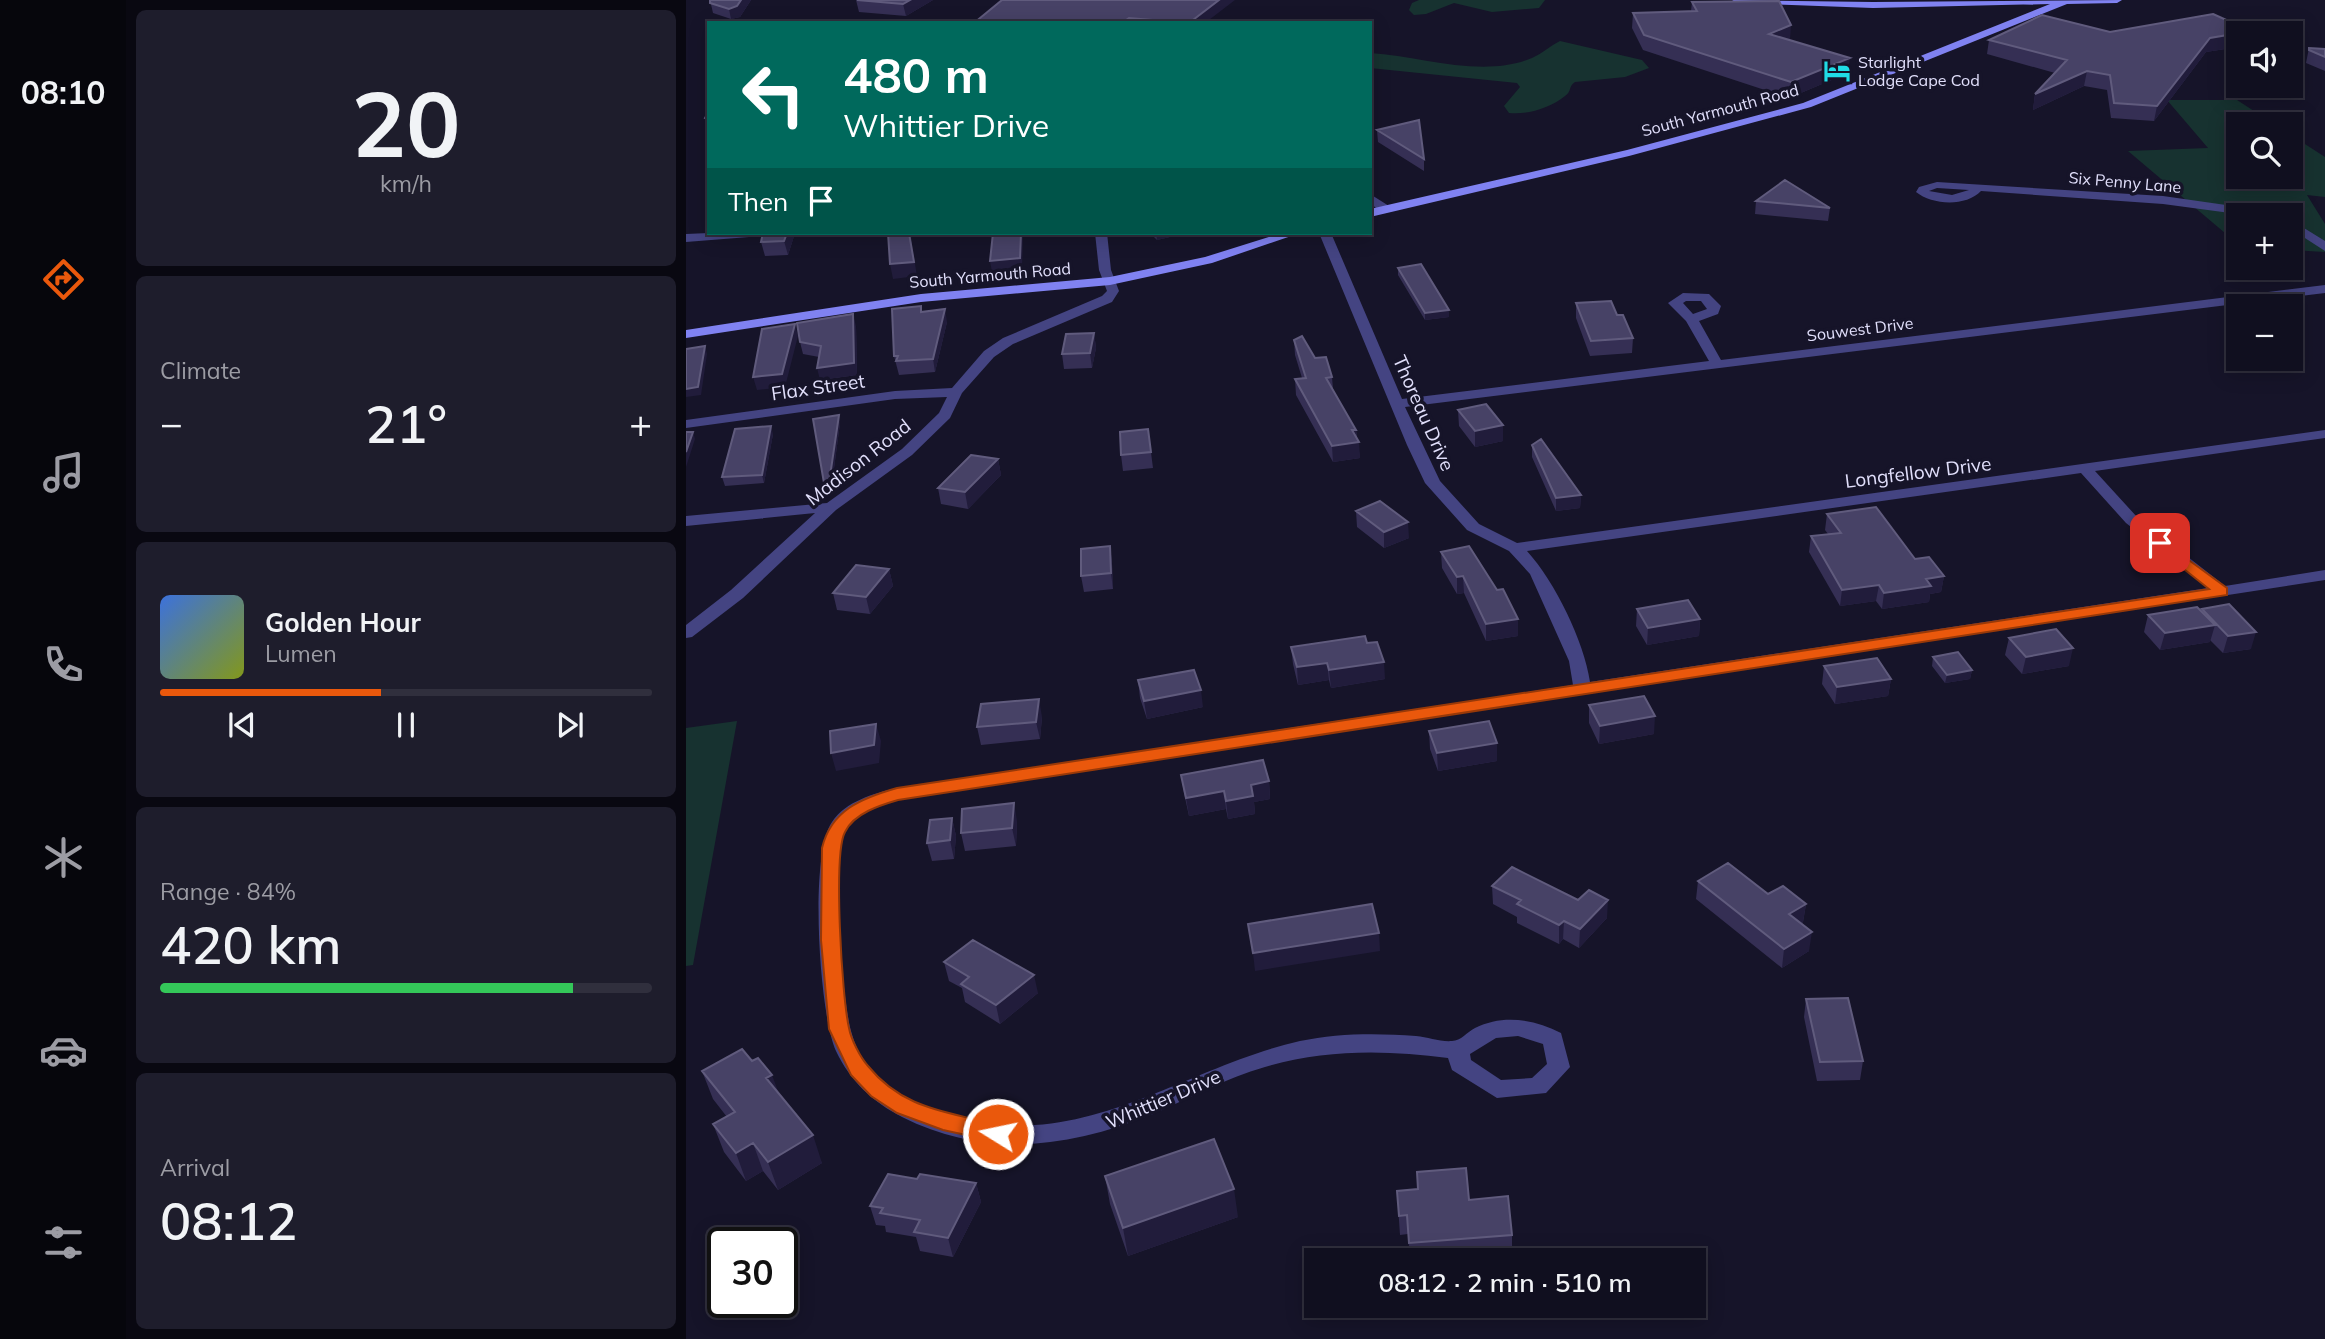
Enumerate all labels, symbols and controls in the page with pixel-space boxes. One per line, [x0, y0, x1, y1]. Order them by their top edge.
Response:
map controls [2226, 21, 2303, 371]
button: sound [2226, 21, 2303, 98]
text: 480 m [843, 44, 989, 105]
icon: left [728, 49, 819, 140]
place label: Starlight Lodge Cape Cod [1858, 52, 1980, 90]
hotel icon: Starlight Lodge Cape Cod [1822, 56, 1852, 86]
text: 20 [351, 66, 461, 180]
text: 08:10 [21, 72, 105, 112]
street label: South Yarmouth Road [1639, 79, 1801, 141]
text: Whittier Drive [843, 105, 1049, 145]
button: search [2226, 112, 2303, 189]
street label: Six Penny Lane [2068, 167, 2182, 197]
text: km/h [380, 169, 432, 198]
icon: arrive [802, 182, 840, 220]
text: Then [728, 185, 788, 218]
button: + [2226, 203, 2303, 280]
icon: directions [39, 255, 88, 304]
street label: South Yarmouth Road [908, 258, 1072, 292]
button: − [2226, 294, 2303, 371]
street label: Souwest Drive [1806, 313, 1914, 345]
street label: Thoreau Drive [1388, 352, 1460, 474]
text: Climate [160, 356, 241, 385]
street label: Flax Street [770, 369, 867, 405]
text: 21° [365, 391, 447, 456]
text: − [160, 399, 183, 447]
text: + [629, 399, 652, 447]
street label: Madison Road [801, 414, 915, 510]
icon: music [39, 448, 88, 497]
street label: Longfellow Drive [1843, 451, 1993, 493]
pin [2130, 513, 2190, 573]
icon: arrive [2141, 524, 2179, 562]
text: Golden Hour [265, 606, 421, 639]
text: Lumen [265, 639, 337, 668]
icon: phone [39, 640, 88, 689]
icon: previous [223, 706, 261, 744]
icon: pause [387, 706, 425, 744]
icon: next [551, 706, 589, 744]
icon: climate [39, 833, 88, 882]
text: Range · 84% [160, 877, 296, 906]
text: 420 km [160, 912, 341, 977]
icon: car [39, 1026, 88, 1075]
street label: Whittier Drive [1102, 1064, 1224, 1134]
position arrow [961, 1097, 1035, 1171]
text: Arrival [160, 1153, 230, 1182]
text: 08:12 [160, 1188, 297, 1253]
icon: filters [39, 1218, 88, 1267]
speed limit sign: 30 [707, 1227, 798, 1318]
text: 08:12 · 2 min · 510 m [1378, 1266, 1632, 1299]

